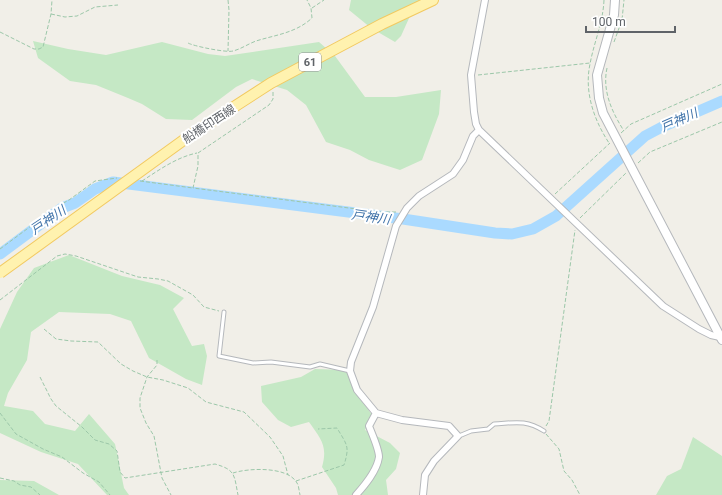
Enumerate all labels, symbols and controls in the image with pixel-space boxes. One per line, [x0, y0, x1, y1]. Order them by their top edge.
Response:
scale bar [586, 8, 675, 34]
text: 100 m [592, 15, 626, 29]
road number: 61 [299, 53, 321, 71]
street label: 船橋印西線 [180, 102, 238, 146]
water label: 戸神川 [658, 104, 702, 135]
water label: 戸神川 [28, 202, 70, 237]
water label: 戸神川 [351, 207, 393, 227]

